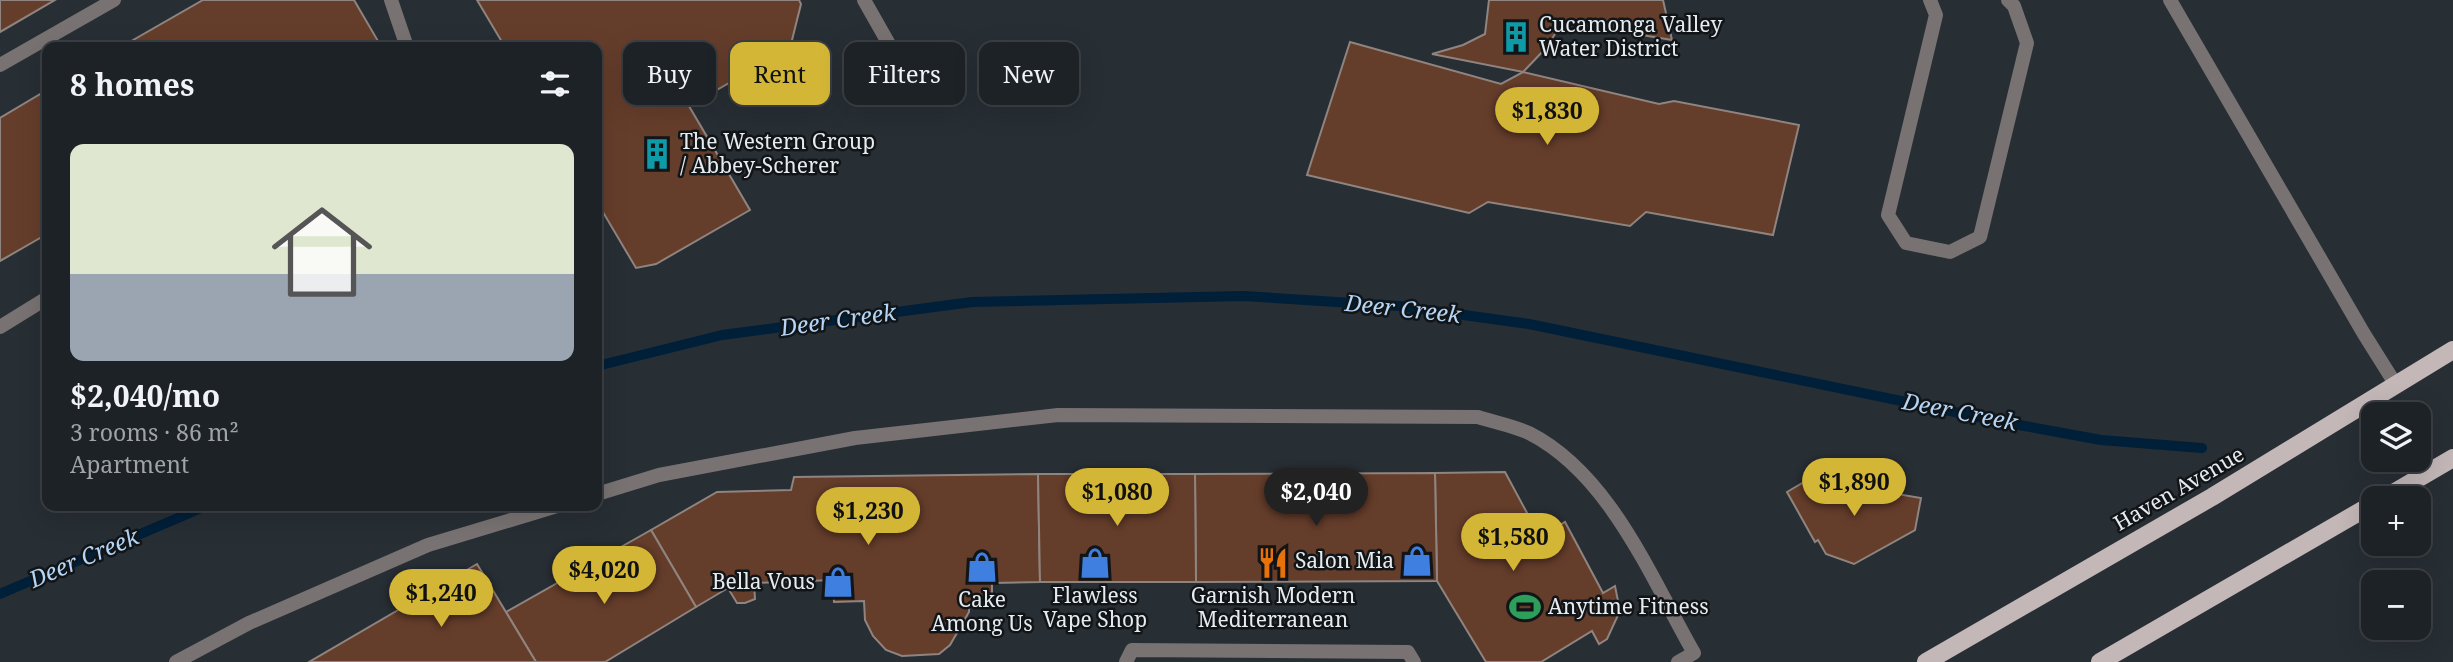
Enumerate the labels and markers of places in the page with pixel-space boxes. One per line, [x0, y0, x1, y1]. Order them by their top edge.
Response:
place label: Cucamonga Valley Water District [1539, 10, 1722, 62]
building icon: Cucamonga Valley Water District [1499, 20, 1533, 54]
pin: $1,830 [1490, 88, 1604, 147]
place label: The Western Group / Abbey-Scherer [680, 127, 875, 179]
building icon: The Western Group / Abbey-Scherer [640, 137, 674, 171]
pin: $1,890 [1797, 458, 1911, 518]
pin: $1,080 [1060, 468, 1174, 528]
pin: $2,040 [1259, 468, 1373, 528]
pin: $1,230 [811, 488, 925, 547]
pin: $1,580 [1456, 514, 1570, 573]
shop icon: Salon Mia [1400, 544, 1434, 578]
pin: $4,020 [547, 546, 661, 606]
shop icon: Flawless Vape Shop [1078, 546, 1112, 580]
restaurant icon: Garnish Modern Mediterranean [1256, 546, 1290, 580]
place label: Salon Mia [1295, 546, 1394, 574]
shop icon: Cake Among Us [965, 550, 999, 584]
shop icon: Bella Vous [821, 565, 855, 599]
place label: Bella Vous [712, 567, 815, 595]
pin: $1,240 [384, 570, 498, 629]
place label: Flawless Vape Shop [1043, 581, 1147, 633]
place label: Garnish Modern Mediterranean [1191, 581, 1355, 633]
place label: Cake Among Us [931, 585, 1033, 637]
sports icon: Anytime Fitness [1508, 590, 1542, 624]
place label: Anytime Fitness [1548, 592, 1709, 620]

